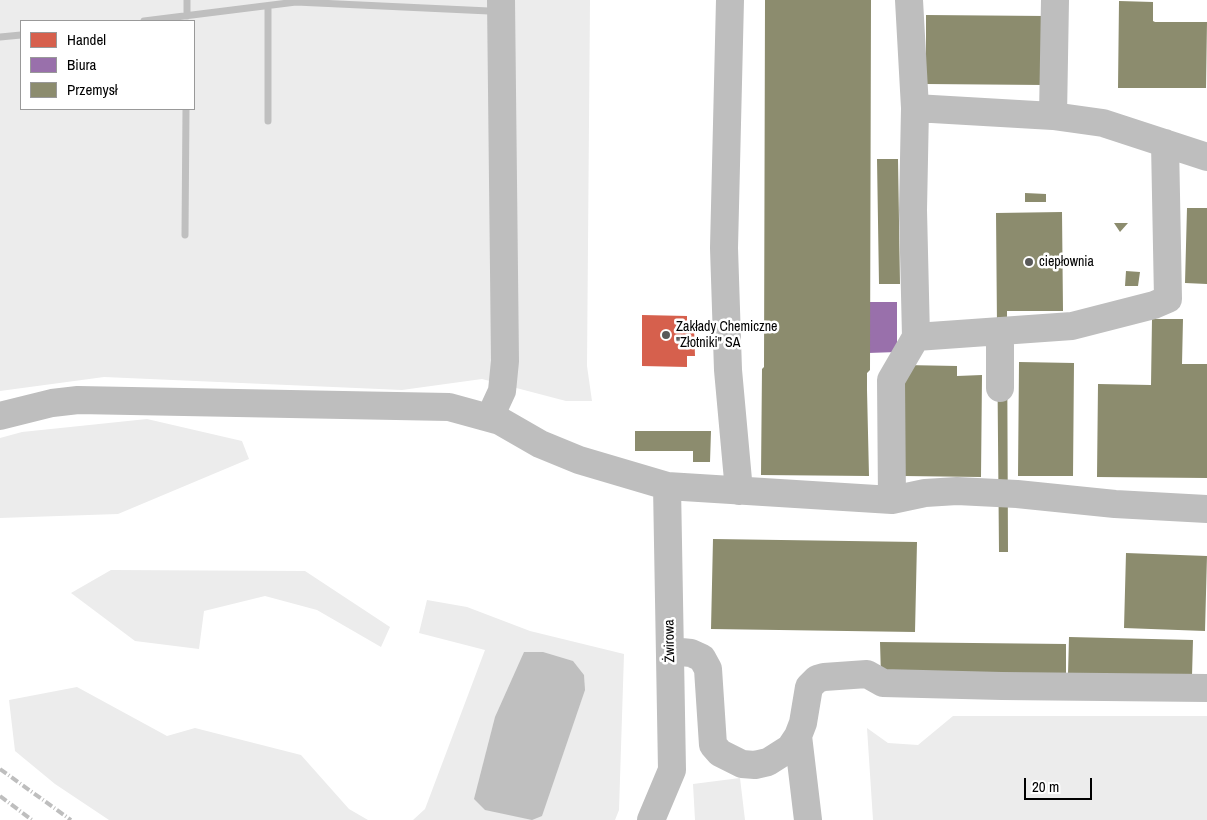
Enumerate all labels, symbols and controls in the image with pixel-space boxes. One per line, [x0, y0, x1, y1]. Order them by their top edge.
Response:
legend [20, 20, 195, 110]
text: Handel [67, 29, 106, 50]
text: Biura [67, 54, 96, 75]
text: Przemysł [67, 79, 118, 100]
place label: ciepłownia [1039, 254, 1094, 270]
marker: ciepłownia [1023, 256, 1035, 268]
place label: Zakłady Chemiczne "Złotniki" SA [676, 319, 777, 352]
marker: Zakłady Chemiczne "Złotniki" SA [660, 329, 672, 341]
street label: Żwirowa [661, 619, 679, 663]
scale bar [1027, 768, 1094, 800]
text: 20 m [1032, 776, 1059, 797]

